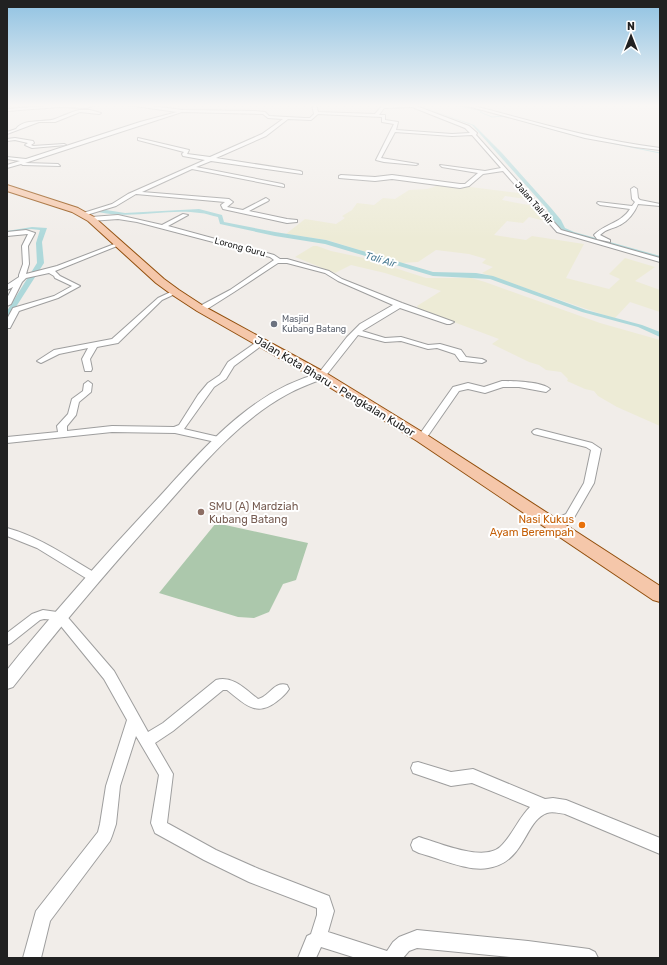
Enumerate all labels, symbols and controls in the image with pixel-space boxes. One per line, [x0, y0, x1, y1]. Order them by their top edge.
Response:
north arrow [611, 16, 651, 56]
text: N [627, 20, 635, 33]
street label: Jalan Tali Air [513, 180, 555, 227]
street label: Lorong Guru [214, 235, 266, 259]
water label: Tali Air [364, 250, 399, 271]
place label: Masjid Kubang Batang [282, 314, 346, 334]
marker: Masjid Kubang Batang [269, 319, 279, 329]
street label: Jalan Kota Bharu - Pengkalan Kubor [252, 333, 418, 440]
place label: SMU (A) Mardziah Kubang Batang [209, 500, 298, 526]
marker: SMU (A) Mardziah Kubang Batang [196, 507, 206, 517]
place label: Nasi Kukus Ayam Berempah [490, 513, 574, 539]
marker: Nasi Kukus Ayam Berempah [577, 520, 587, 530]

